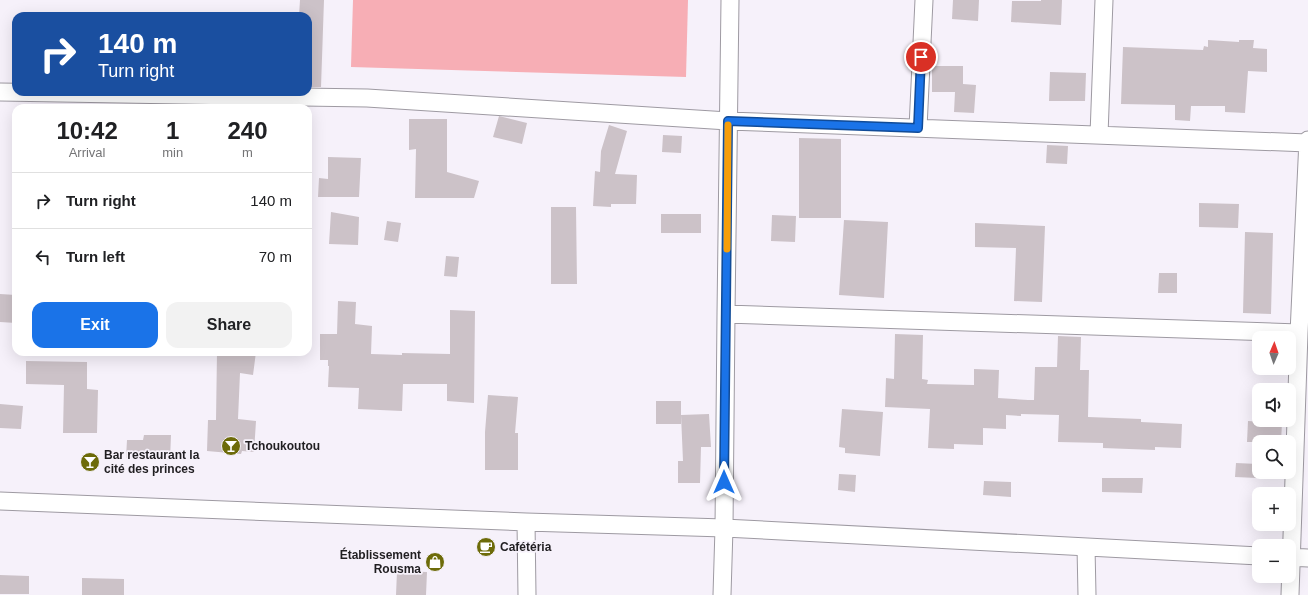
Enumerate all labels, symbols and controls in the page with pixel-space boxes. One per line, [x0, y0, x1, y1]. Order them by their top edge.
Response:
icon: right [32, 28, 84, 80]
text: 140 m [98, 28, 177, 59]
pin [904, 40, 938, 74]
icon: arrive [910, 46, 932, 68]
text: Turn right [98, 61, 174, 81]
text: 10:42 [56, 117, 118, 144]
text: 1 [166, 117, 179, 144]
text: 240 [228, 117, 268, 144]
text: Arrival [69, 145, 106, 160]
text: min [162, 145, 183, 160]
text: m [242, 145, 253, 160]
icon: right [32, 190, 54, 212]
text: Turn right [66, 192, 136, 209]
text: 140 m [250, 192, 292, 209]
icon: left [32, 246, 54, 268]
text: Turn left [66, 248, 125, 265]
text: 70 m [259, 248, 292, 265]
button: Exit [32, 302, 158, 348]
button: Share [166, 302, 292, 348]
north arrow [1252, 331, 1296, 375]
map controls [1252, 331, 1296, 583]
button: sound [1252, 383, 1296, 427]
bar icon: Tchoukoutou [220, 435, 242, 457]
button: search [1252, 435, 1296, 479]
place label: Tchoukoutou [245, 439, 320, 453]
place label: Bar restaurant la cité des princes [104, 448, 200, 476]
bar icon: Bar restaurant la cité des princes [79, 451, 101, 473]
position arrow [703, 461, 745, 503]
button: + [1252, 487, 1296, 531]
cafe icon: Cafétéria [475, 536, 497, 558]
button: − [1252, 539, 1296, 583]
place label: Cafétéria [500, 540, 552, 554]
place label: Établissement Rousma [340, 547, 421, 576]
shop icon: Établissement Rousma [424, 551, 446, 573]

